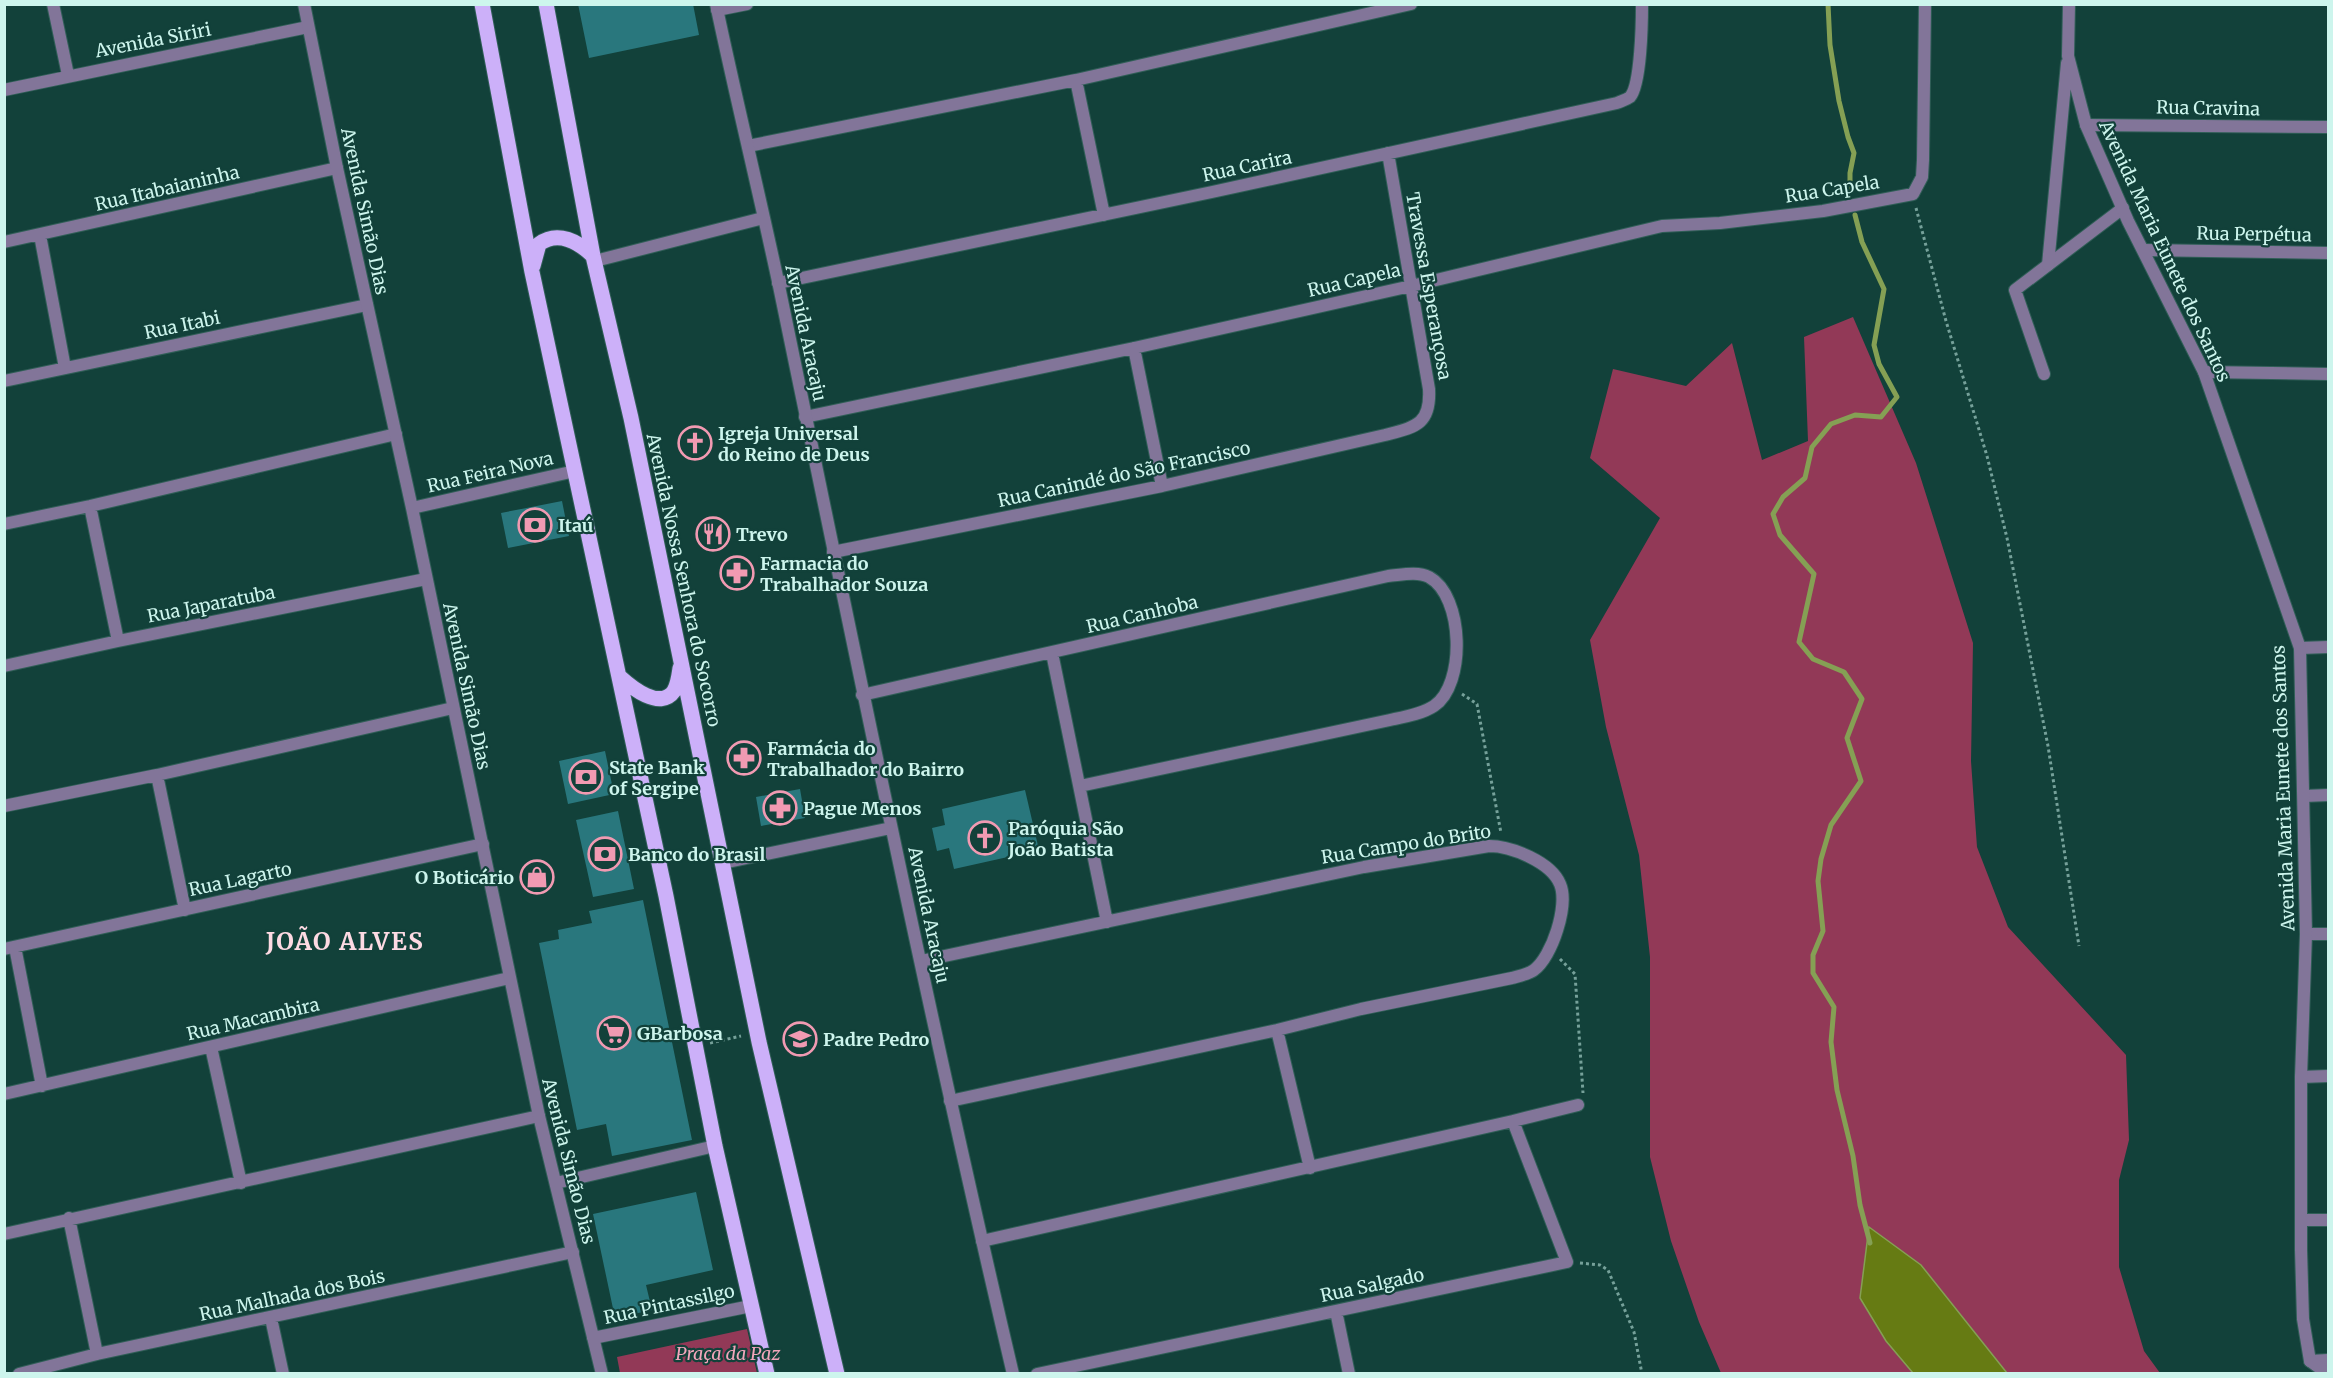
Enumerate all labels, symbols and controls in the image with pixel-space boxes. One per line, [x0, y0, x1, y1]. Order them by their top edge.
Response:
street label: Avenida Siriri [92, 17, 213, 63]
street label: Rua Cravina [2156, 96, 2261, 120]
street label: Avenida Maria Eunete dos Santos [2094, 116, 2236, 386]
street label: Avenida Simão Dias [336, 124, 394, 297]
street label: Rua Carira [1200, 145, 1294, 187]
street label: Rua Itabaianinha [92, 160, 242, 216]
street label: Rua Capela [1783, 170, 1881, 208]
street label: Travessa Esperançosa [1401, 190, 1457, 382]
street label: Rua Perpétua [2196, 221, 2312, 247]
street label: Rua Capela [1305, 258, 1403, 302]
street label: Avenida Aracaju [780, 262, 832, 403]
street label: Rua Itabi [142, 306, 222, 344]
place label: Igreja Universal do Reino de Deus [718, 422, 870, 466]
church icon: Igreja Universal do Reino de Deus [677, 425, 713, 461]
street label: Avenida Nossa Senhora do Socorro [641, 430, 726, 729]
street label: Rua Canindé do São Francisco [996, 436, 1252, 512]
street label: Rua Feira Nova [425, 446, 556, 498]
bank icon: Itaú [517, 507, 553, 543]
place label: Itaú [558, 514, 593, 537]
restaurant icon: Trevo [695, 516, 731, 552]
place label: Trevo [736, 523, 788, 546]
place label: Farmacia do Trabalhador Souza [760, 552, 928, 596]
pharmacy icon: Farmacia do Trabalhador Souza [719, 555, 755, 591]
street label: Rua Japaratuba [145, 580, 277, 628]
street label: Rua Canhoba [1084, 590, 1200, 638]
street label: Avenida Simão Dias [438, 599, 496, 772]
street label: Avenida Maria Eunete dos Santos [2267, 645, 2300, 932]
place label: Farmácia do Trabalhador do Bairro [767, 737, 964, 781]
pharmacy icon: Farmácia do Trabalhador do Bairro [726, 740, 762, 776]
place label: State Bank of Sergipe [609, 756, 705, 800]
bank icon: State Bank of Sergipe [568, 759, 604, 795]
pharmacy icon: Pague Menos [762, 790, 798, 826]
place label: Pague Menos [803, 797, 921, 820]
place label: Paróquia São João Batista [1007, 817, 1124, 861]
street label: Rua Campo do Brito [1320, 819, 1492, 869]
church icon: Paróquia São João Batista [967, 820, 1003, 856]
bank icon: Banco do Brasil [587, 836, 623, 872]
place label: Banco do Brasil [628, 843, 765, 866]
street label: Avenida Aracaju [903, 844, 955, 985]
street label: Rua Lagarto [186, 857, 294, 901]
shop icon: O Boticário [519, 859, 555, 895]
place label: O Boticário [415, 866, 514, 889]
district label: JOÃO ALVES [265, 926, 424, 957]
street label: Rua Macambira [184, 992, 322, 1045]
supermarket icon: GBarbosa [596, 1015, 632, 1051]
school or university icon: Padre Pedro [782, 1021, 818, 1057]
place label: GBarbosa [637, 1022, 723, 1045]
place label: Padre Pedro [823, 1028, 930, 1051]
street label: Avenida Simão Dias [537, 1075, 601, 1246]
street label: Rua Salgado [1318, 1263, 1426, 1307]
street label: Rua Malhada dos Bois [197, 1264, 387, 1326]
street label: Rua Pintassilgo [601, 1279, 737, 1329]
park label: Praça da Paz [675, 1342, 781, 1365]

